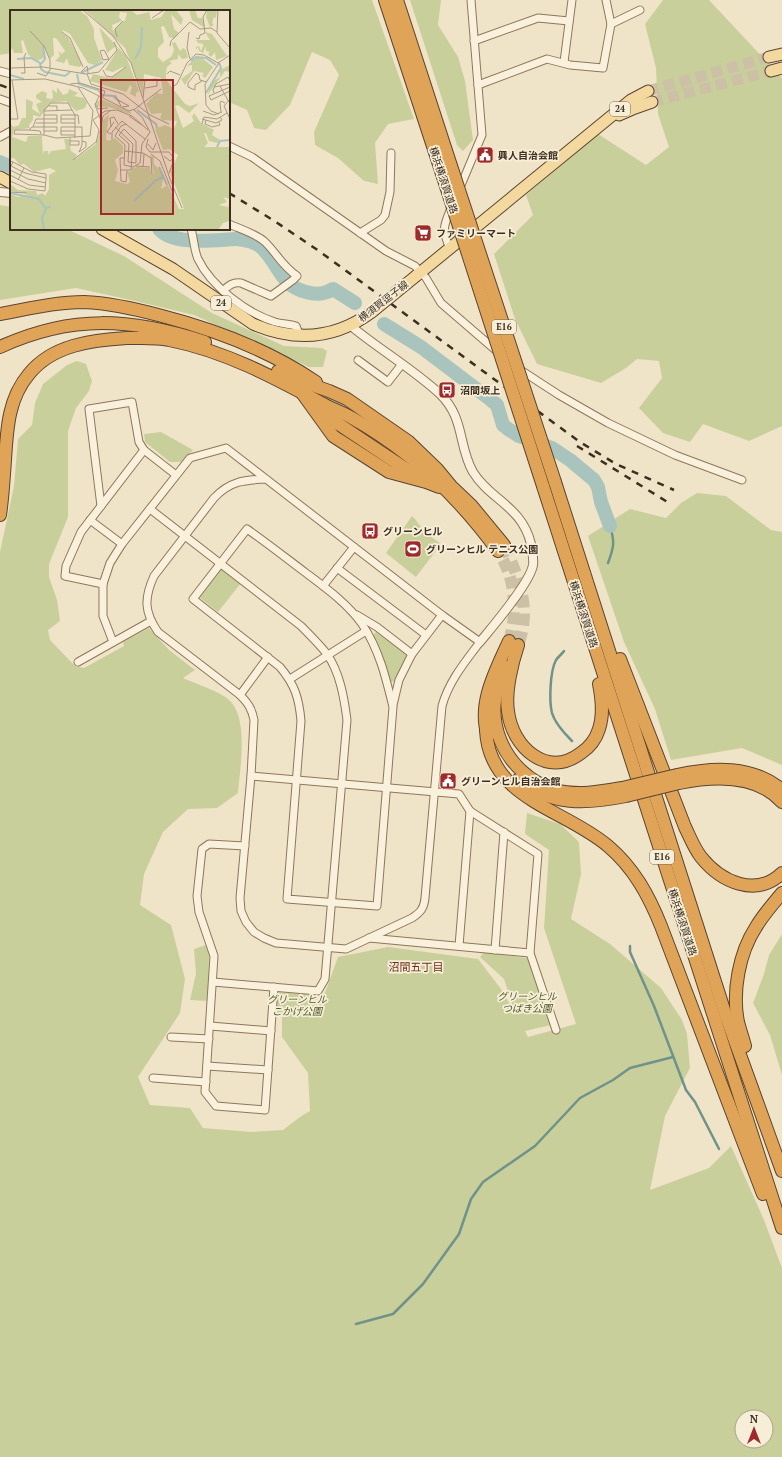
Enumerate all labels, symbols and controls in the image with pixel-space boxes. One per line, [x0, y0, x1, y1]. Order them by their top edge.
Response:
inset map [10, 10, 230, 230]
road number: 24 [610, 102, 630, 116]
street label: 横浜横須賀道路 [427, 145, 461, 215]
public building icon: 興人自治会館 [475, 145, 495, 165]
place label: 興人自治会館 [498, 149, 558, 162]
supermarket icon: ファミリーマート [413, 223, 433, 243]
place label: ファミリーマート [436, 227, 516, 240]
street label: 横須賀逗子線 [356, 278, 411, 325]
road number: 24 [211, 296, 231, 310]
road number: E16 [492, 320, 516, 334]
bus stop icon: 沼間坂上 [437, 380, 457, 400]
place label: 沼間坂上 [460, 384, 500, 397]
bus stop icon: グリーンヒル [360, 521, 380, 541]
place label: グリーンヒル [383, 525, 443, 538]
sports icon: グリーンヒル テニス公園 [403, 539, 423, 559]
place label: グリーンヒル テニス公園 [426, 543, 538, 556]
street label: 横浜横須賀道路 [567, 579, 601, 649]
public building icon: グリーンヒル自治会館 [438, 771, 458, 791]
place label: グリーンヒル自治会館 [461, 775, 561, 788]
road number: E16 [650, 850, 674, 864]
street label: 横浜横須賀道路 [666, 887, 700, 957]
district label: 沼間五丁目 [389, 960, 444, 974]
park label: グリーンヒル つばき公園 [497, 990, 558, 1015]
park label: グリーンヒル こかげ公園 [267, 993, 328, 1018]
north arrow [734, 1409, 774, 1449]
text: N [750, 1412, 759, 1426]

